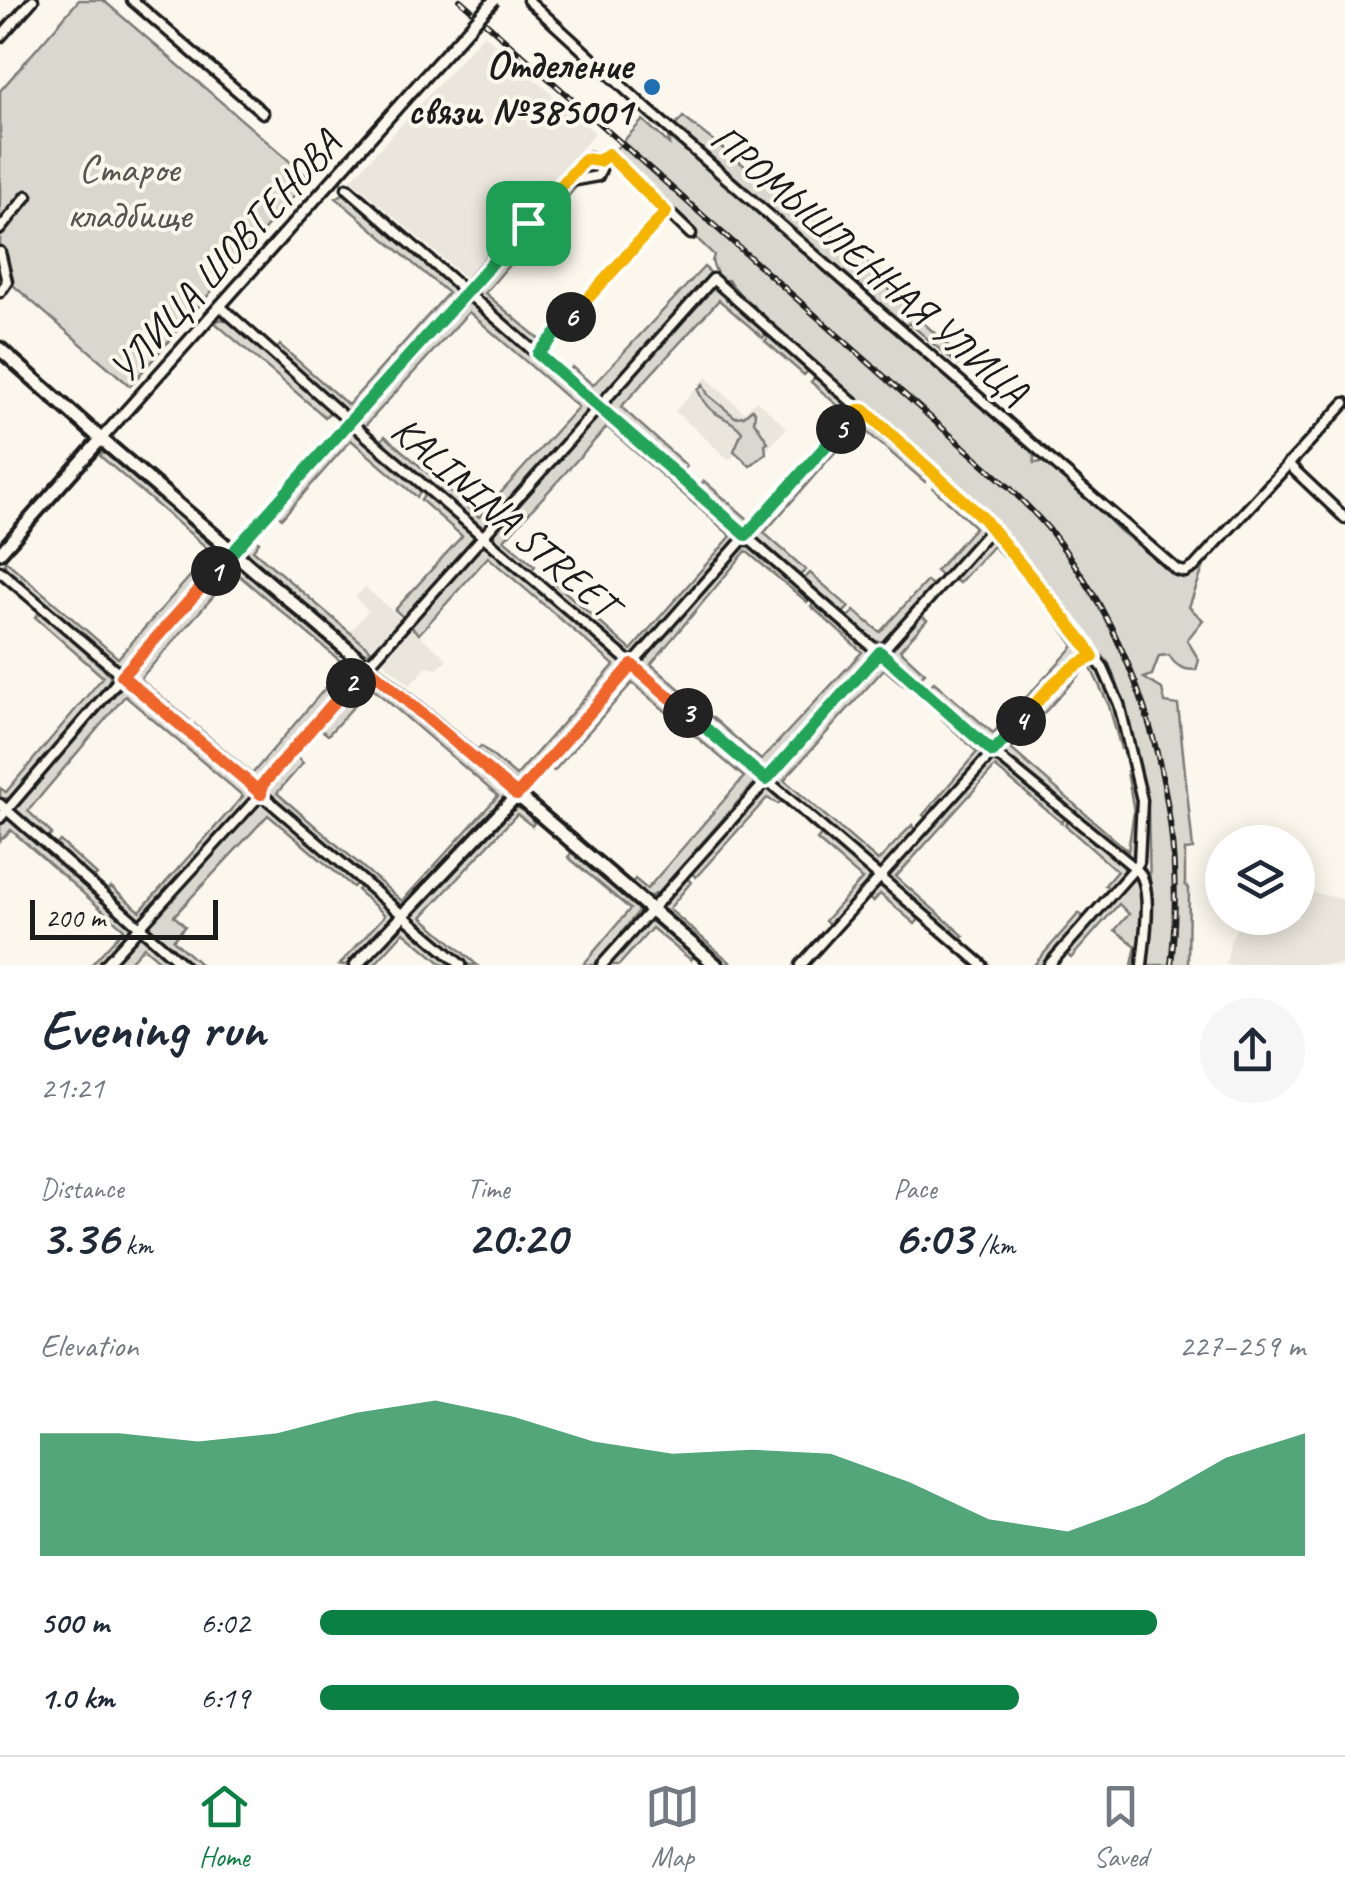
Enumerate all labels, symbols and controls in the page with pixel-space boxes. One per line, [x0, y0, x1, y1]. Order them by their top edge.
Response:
place label: Отделение связи №385001 [407, 40, 636, 136]
marker: Отделение связи №385001 [641, 76, 663, 98]
street label: ПРОМЫШЛЕННАЯ УЛИЦА [700, 113, 1039, 417]
street label: УЛИЦА ШОВГЕНОВА [98, 119, 353, 393]
park label: Старое кладбище [67, 144, 194, 240]
pin [486, 181, 571, 266]
icon: arrive [501, 196, 556, 251]
pin: 6 [546, 292, 596, 342]
text: 6 [564, 299, 578, 334]
pin: 5 [816, 404, 866, 454]
street label: KALININA STREET [381, 405, 635, 635]
text: 5 [835, 411, 847, 446]
pin: 1 [191, 546, 241, 596]
text: 1 [210, 553, 222, 588]
pin: 2 [326, 658, 376, 708]
text: 2 [345, 665, 357, 700]
pin: 3 [663, 688, 713, 738]
text: 3 [682, 695, 694, 730]
pin: 4 [996, 696, 1046, 746]
text: 4 [1015, 703, 1027, 738]
map controls [1205, 825, 1315, 935]
button: layers [1205, 825, 1315, 935]
scale bar [30, 895, 218, 940]
text: 200 m [45, 900, 105, 935]
text: Evening run [40, 994, 265, 1064]
button: share [1200, 998, 1305, 1103]
text: 21:21 [40, 1067, 104, 1108]
text: Distance [40, 1171, 124, 1206]
text: Time [467, 1171, 510, 1206]
text: Pace [893, 1171, 936, 1206]
text: 3.36 [40, 1206, 118, 1269]
text: 20:20 [467, 1206, 567, 1269]
text: 6:03 [893, 1206, 972, 1269]
text: km [118, 1227, 153, 1262]
text: /km [972, 1227, 1015, 1262]
text: Elevation [40, 1325, 138, 1366]
text: 227–259 m [1179, 1325, 1305, 1366]
text: 500 m [40, 1602, 109, 1643]
text: 6:02 [200, 1602, 250, 1643]
text: 1.0 km [40, 1677, 114, 1718]
text: 6:19 [200, 1677, 250, 1718]
tab: Home [197, 1779, 252, 1874]
tab: Map [645, 1779, 700, 1874]
tab: Saved [1093, 1779, 1148, 1874]

